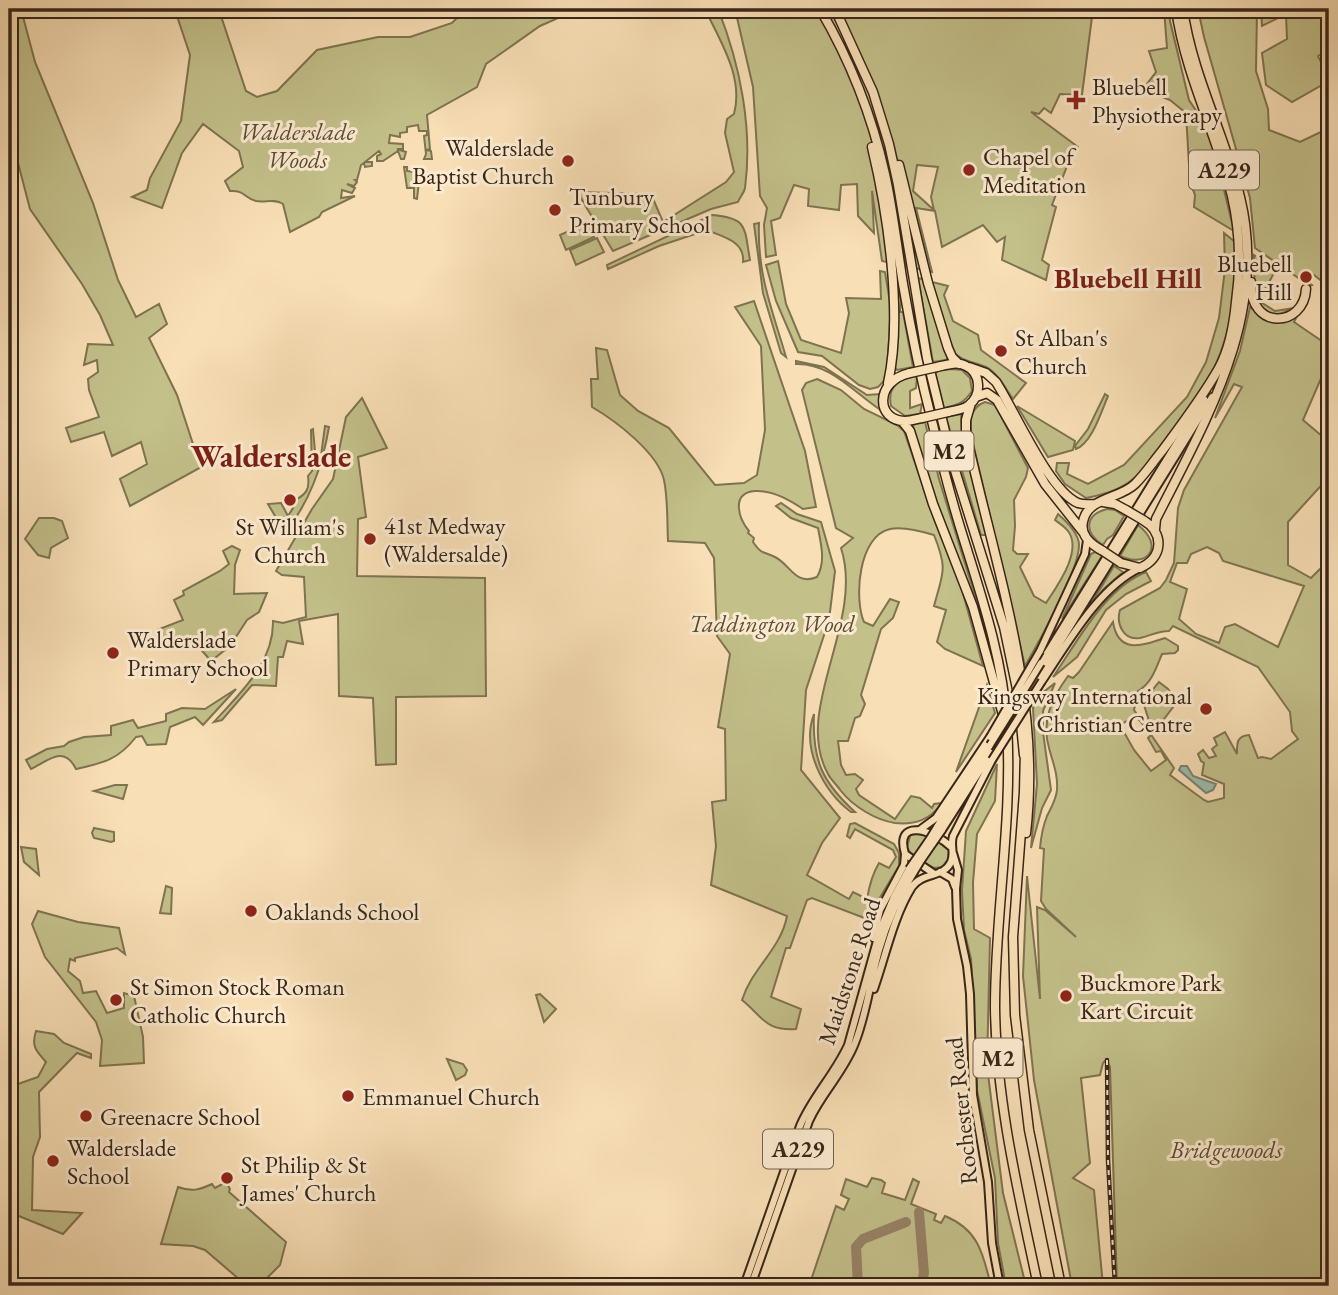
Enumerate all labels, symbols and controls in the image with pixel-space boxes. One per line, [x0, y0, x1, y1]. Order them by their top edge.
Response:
place label: Bluebell Physiotherapy [1092, 71, 1222, 130]
marker: Bluebell Physiotherapy [1066, 90, 1086, 110]
park label: Walderslade Woods [239, 116, 356, 175]
place label: Walderslade Baptist Church [412, 132, 554, 191]
place label: Chapel of Meditation [983, 141, 1087, 200]
road number: A229 [1189, 150, 1259, 190]
marker: Walderslade Baptist Church [560, 153, 576, 169]
marker: Chapel of Meditation [961, 162, 977, 178]
place label: Tunbury Primary School [569, 181, 710, 240]
marker: Tunbury Primary School [547, 202, 563, 218]
place label: Bluebell Hill [1217, 248, 1292, 307]
district label: Bluebell Hill [1054, 260, 1202, 296]
marker: Bluebell Hill [1298, 269, 1314, 285]
place label: St Alban's Church [1015, 322, 1108, 381]
marker: St Alban's Church [993, 343, 1009, 359]
road number: M2 [925, 432, 974, 471]
district label: Walderslade [191, 435, 351, 477]
marker: St William's Church [282, 492, 298, 508]
place label: 41st Medway (Waldersalde) [384, 510, 508, 569]
place label: St William's Church [235, 511, 345, 570]
marker: 41st Medway (Waldersalde) [362, 531, 378, 547]
park label: Taddington Wood [689, 608, 856, 639]
place label: Walderslade Primary School [127, 624, 268, 683]
marker: Walderslade Primary School [105, 645, 121, 661]
place label: Kingsway International Christian Centre [977, 680, 1192, 739]
marker: Kingsway International Christian Centre [1198, 701, 1214, 717]
street label: Maidstone Road [811, 893, 888, 1049]
place label: Oaklands School [265, 896, 420, 927]
marker: Oaklands School [243, 903, 259, 919]
place label: Buckmore Park Kart Circuit [1080, 967, 1222, 1026]
place label: St Simon Stock Roman Catholic Church [130, 971, 345, 1030]
marker: Buckmore Park Kart Circuit [1058, 988, 1074, 1004]
marker: St Simon Stock Roman Catholic Church [108, 992, 124, 1008]
street label: Rochester Road [938, 1035, 984, 1186]
road number: M2 [974, 1038, 1023, 1078]
place label: Emmanuel Church [362, 1081, 540, 1112]
marker: Emmanuel Church [340, 1088, 356, 1104]
place label: Greenacre School [100, 1101, 261, 1132]
marker: Greenacre School [78, 1108, 94, 1124]
road number: A229 [763, 1130, 833, 1168]
place label: Walderslade School [67, 1132, 176, 1191]
park label: Bridgewoods [1169, 1134, 1282, 1165]
place label: St Philip & St James' Church [239, 1149, 376, 1208]
marker: Walderslade School [45, 1153, 61, 1169]
marker: St Philip & St James' Church [219, 1170, 235, 1186]

